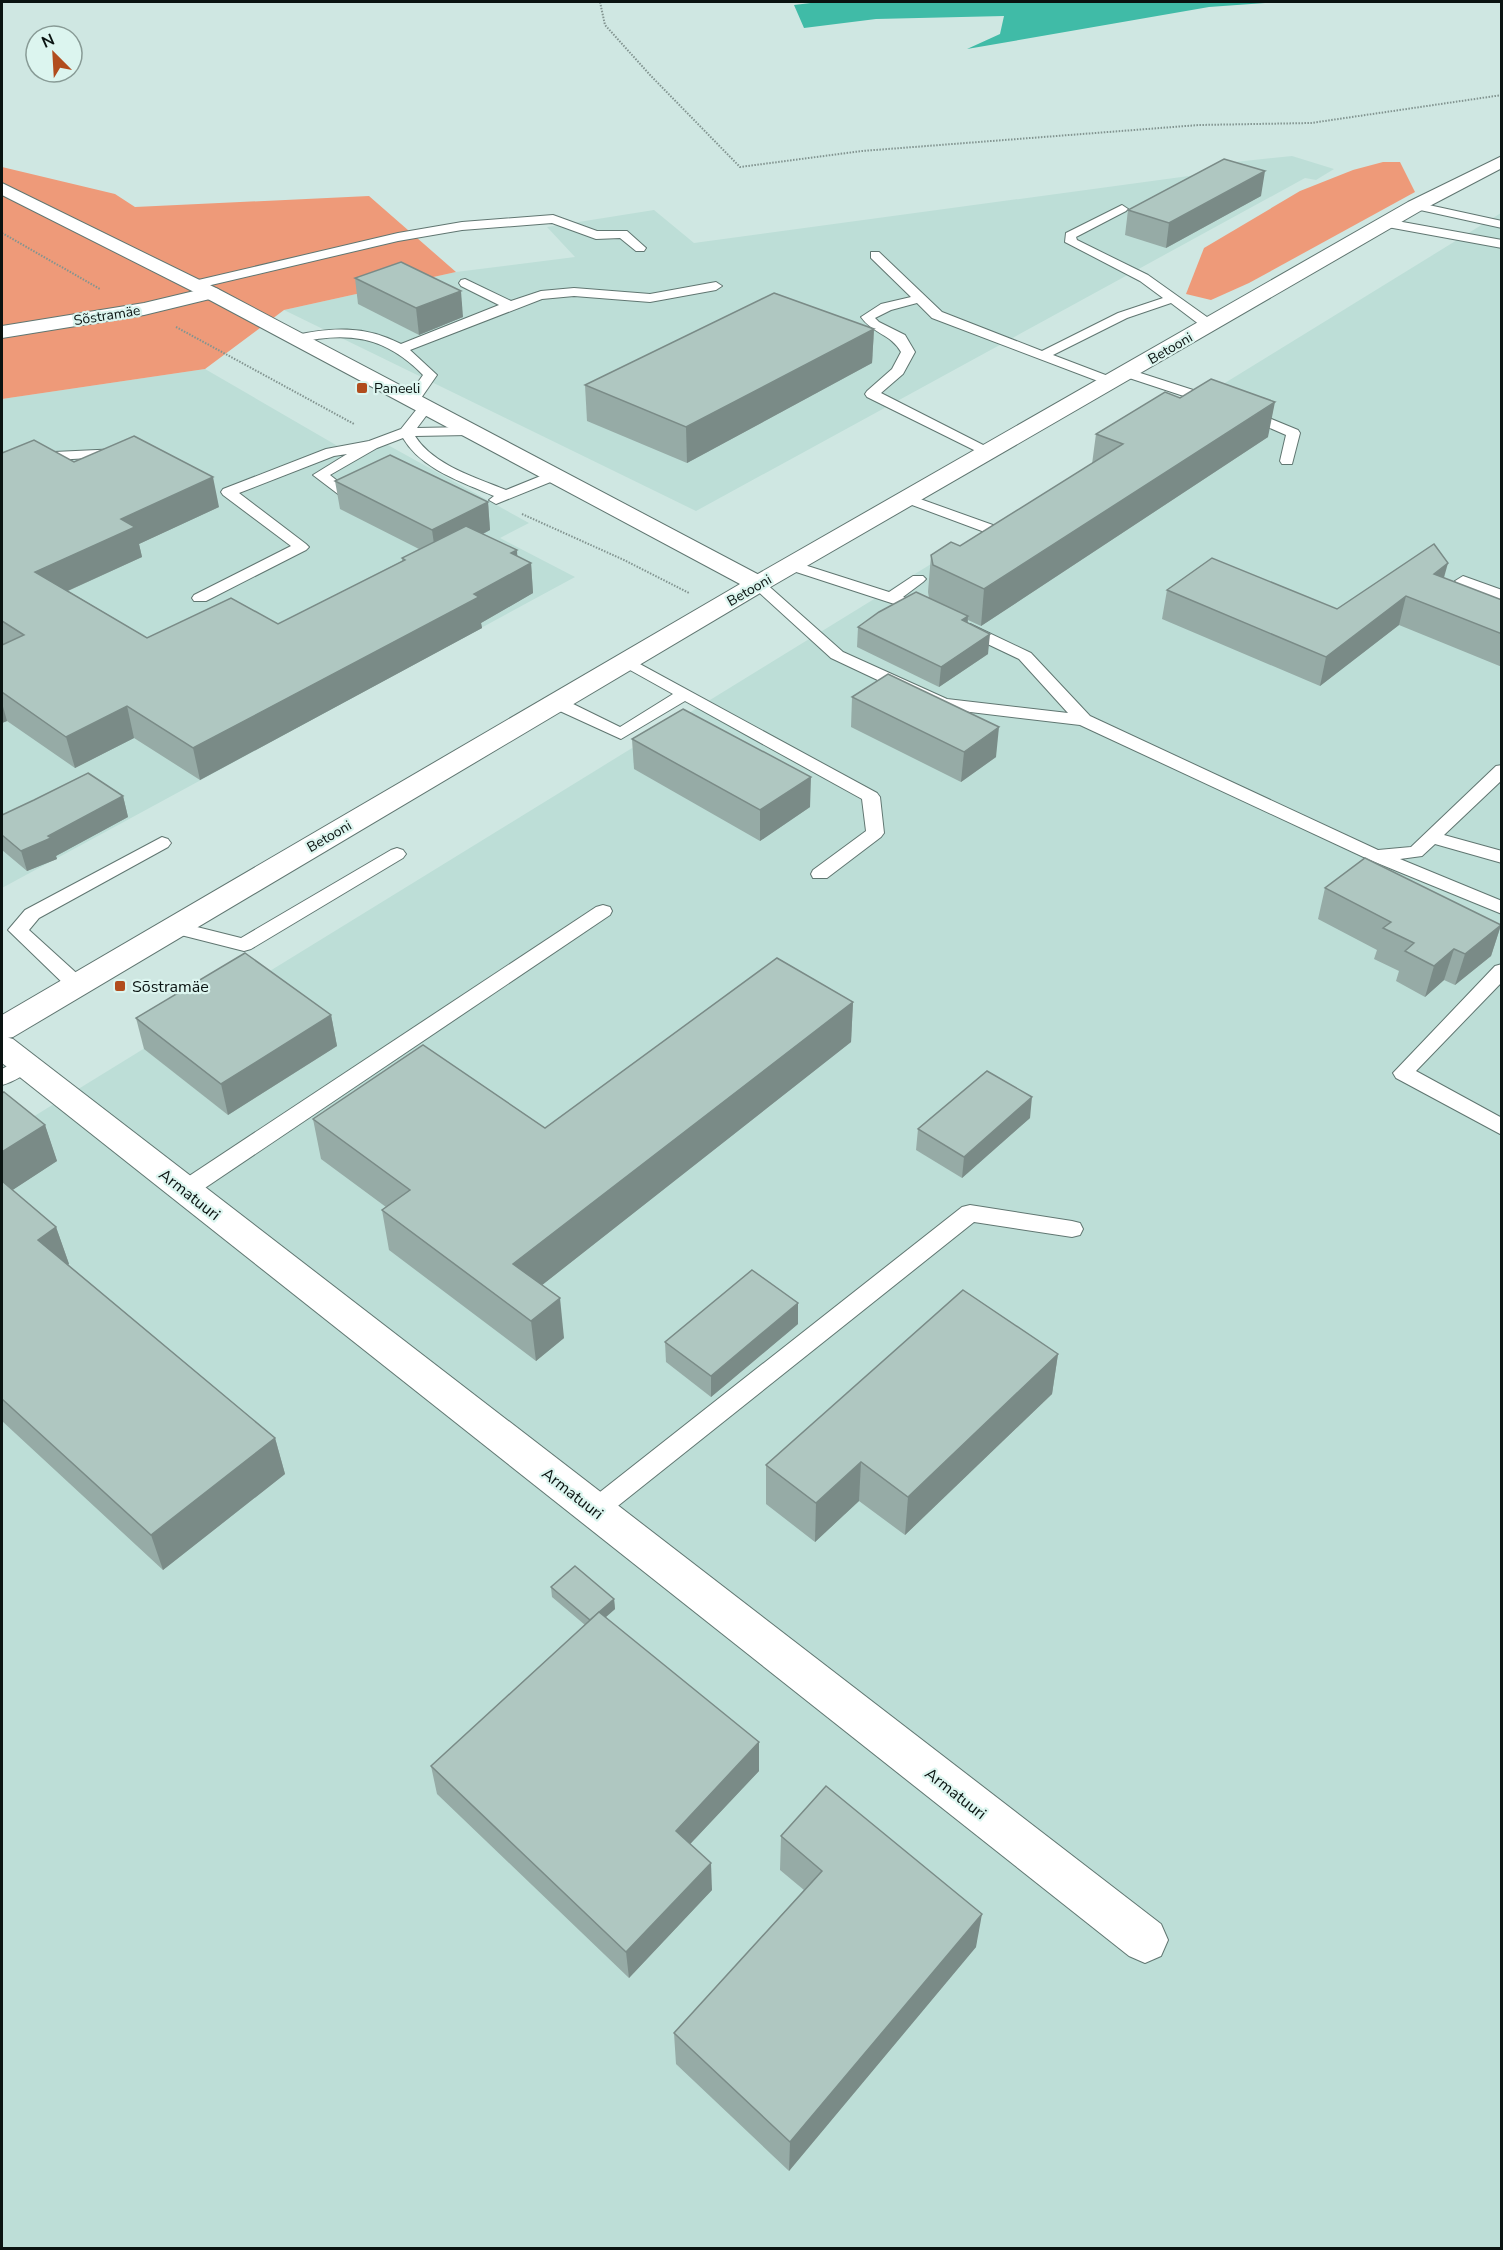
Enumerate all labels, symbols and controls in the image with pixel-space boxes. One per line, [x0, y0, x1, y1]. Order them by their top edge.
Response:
north arrow [24, 24, 84, 84]
text: N [38, 29, 58, 54]
street label: Sõstramäe [72, 301, 142, 330]
street label: Betooni [1144, 328, 1196, 369]
place label: Paneeli [374, 379, 420, 398]
marker: Paneeli [355, 381, 369, 395]
street label: Betooni [723, 570, 775, 611]
street label: Betooni [303, 816, 355, 857]
place label: Sõstramäe [132, 976, 209, 998]
marker: Sõstramäe [113, 979, 127, 993]
street label: Armatuuri [154, 1164, 225, 1226]
street label: Armatuuri [537, 1463, 608, 1525]
street label: Armatuuri [920, 1763, 991, 1825]

